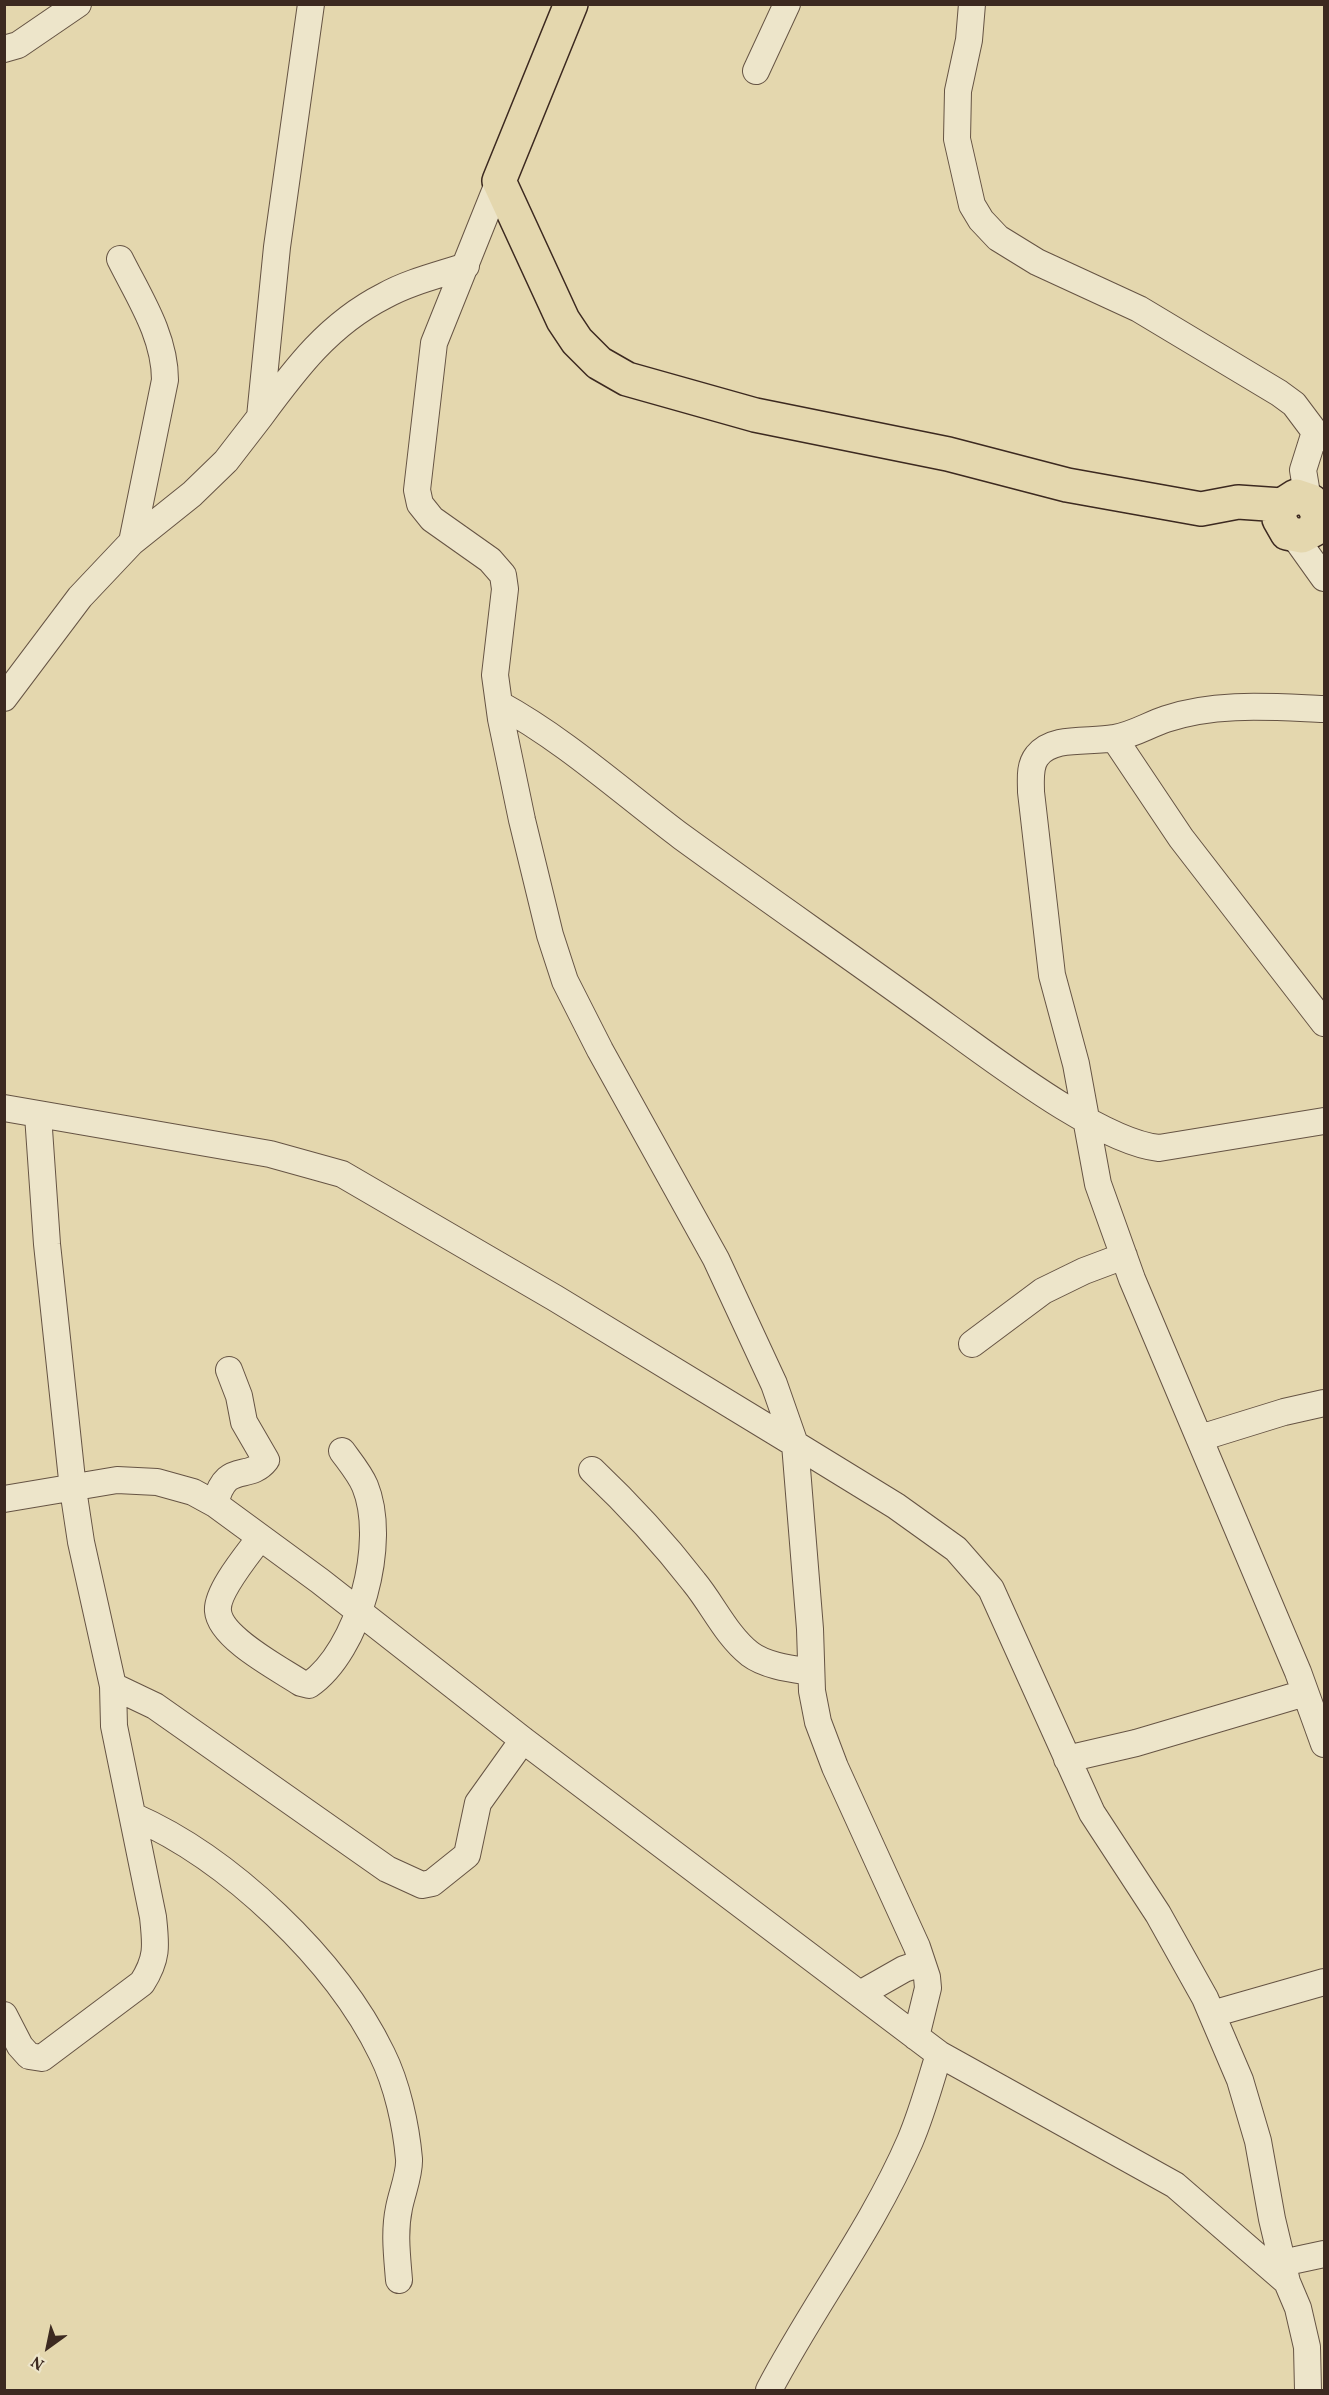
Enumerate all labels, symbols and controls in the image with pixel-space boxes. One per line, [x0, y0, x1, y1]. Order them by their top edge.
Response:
north arrow [18, 2317, 78, 2377]
text: N [27, 2350, 49, 2374]

